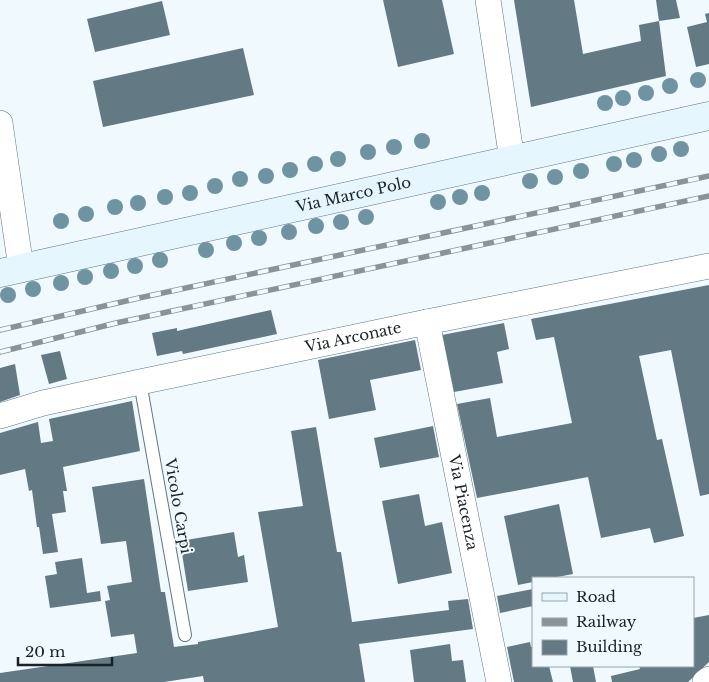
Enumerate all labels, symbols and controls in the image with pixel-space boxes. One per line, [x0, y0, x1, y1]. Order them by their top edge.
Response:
street label: Via Marco Polo [293, 172, 413, 216]
street label: Via Arconate [302, 318, 403, 356]
street label: Via Piacenza [445, 452, 483, 552]
street label: Vicolo Carpi [161, 456, 196, 555]
legend [532, 577, 694, 667]
text: Road [576, 587, 616, 606]
text: Railway [576, 612, 637, 631]
scale bar [18, 634, 111, 666]
text: Building [576, 637, 643, 656]
text: 20 m [25, 642, 65, 661]

